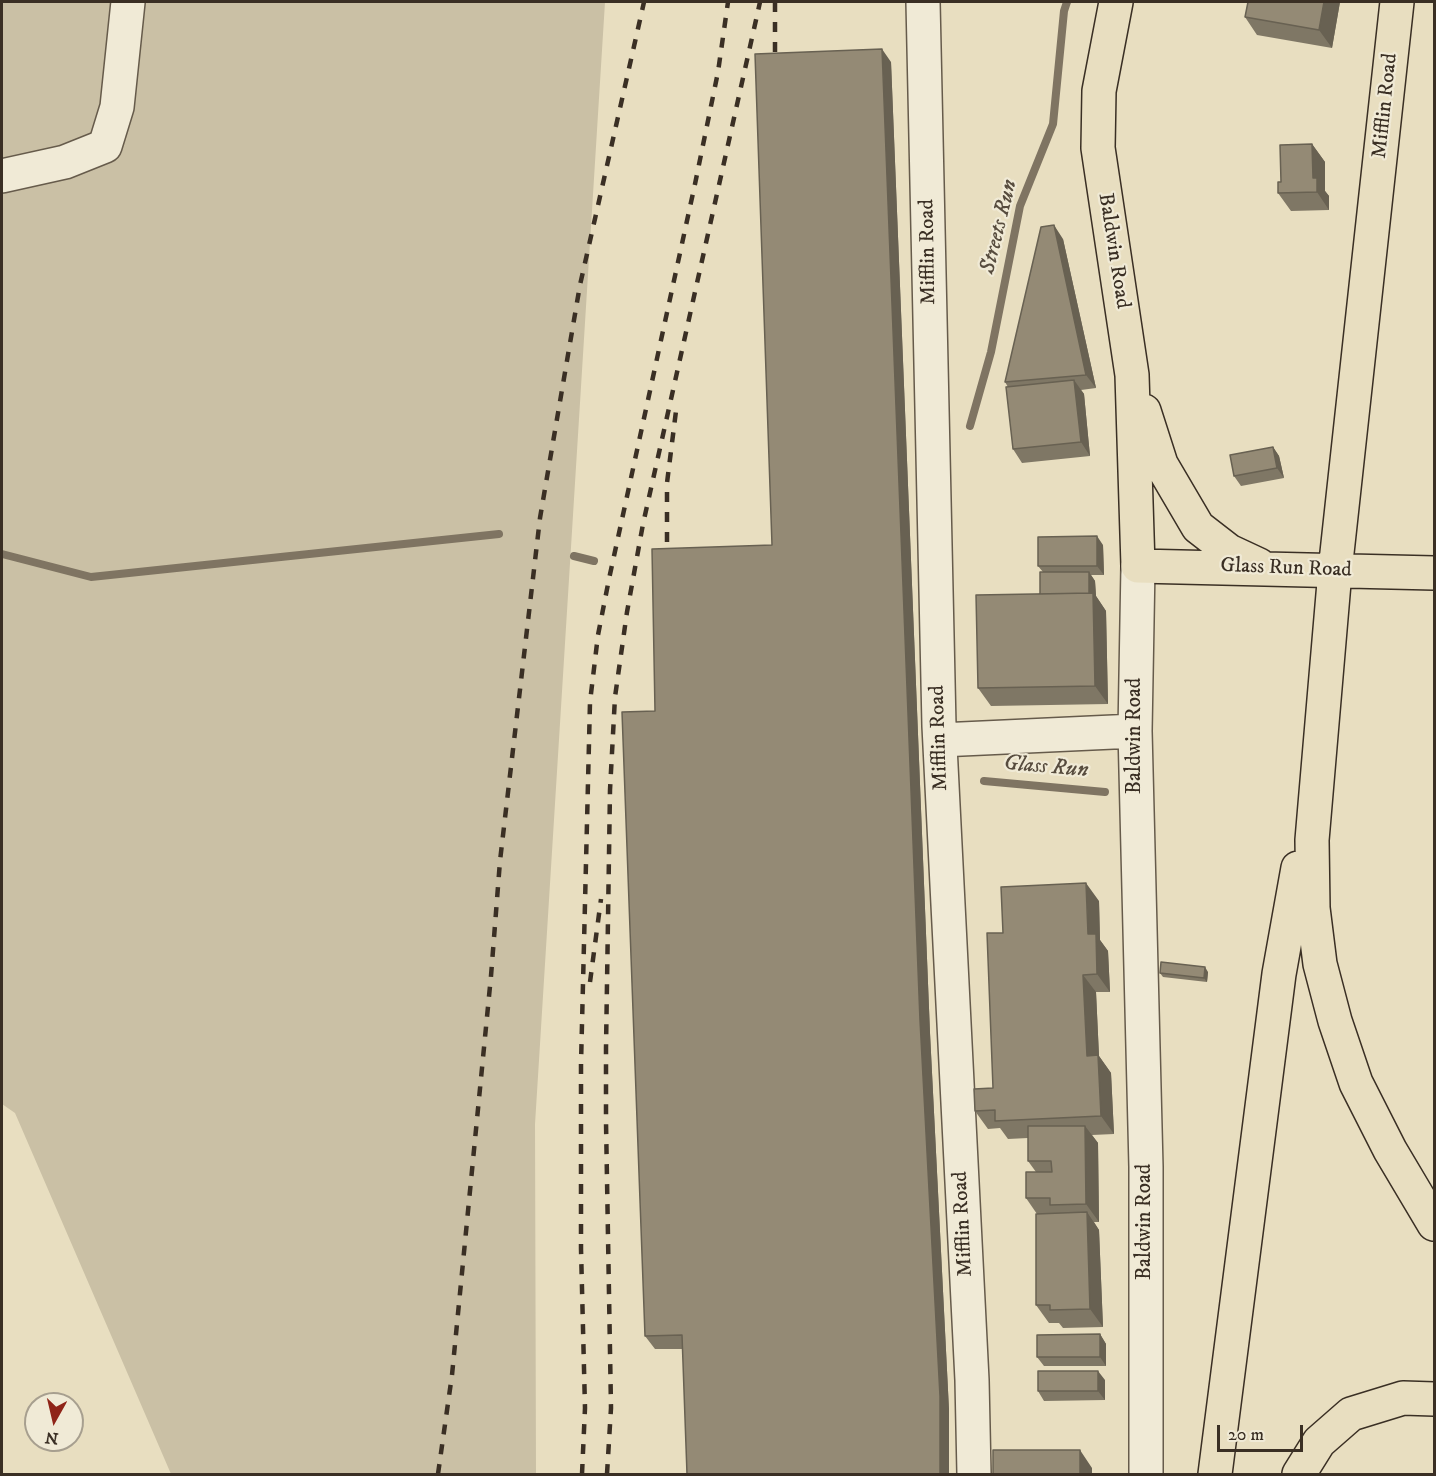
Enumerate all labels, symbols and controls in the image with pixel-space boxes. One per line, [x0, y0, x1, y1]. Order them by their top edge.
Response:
street label: Mifflin Road [1368, 52, 1404, 160]
water label: Streets Run [976, 177, 1024, 277]
street label: Baldwin Road [1091, 191, 1135, 311]
street label: Mifflin Road [915, 199, 943, 305]
street label: Glass Run Road [1220, 554, 1352, 584]
street label: Baldwin Road [1123, 678, 1149, 794]
street label: Mifflin Road [926, 685, 954, 791]
water label: Glass Run [1003, 751, 1089, 785]
street label: Baldwin Road [1133, 1164, 1159, 1280]
street label: Mifflin Road [949, 1171, 979, 1277]
north arrow [24, 1392, 84, 1452]
scale bar [1220, 1413, 1306, 1451]
text: 20 m [1228, 1424, 1264, 1446]
text: N [44, 1427, 60, 1449]

